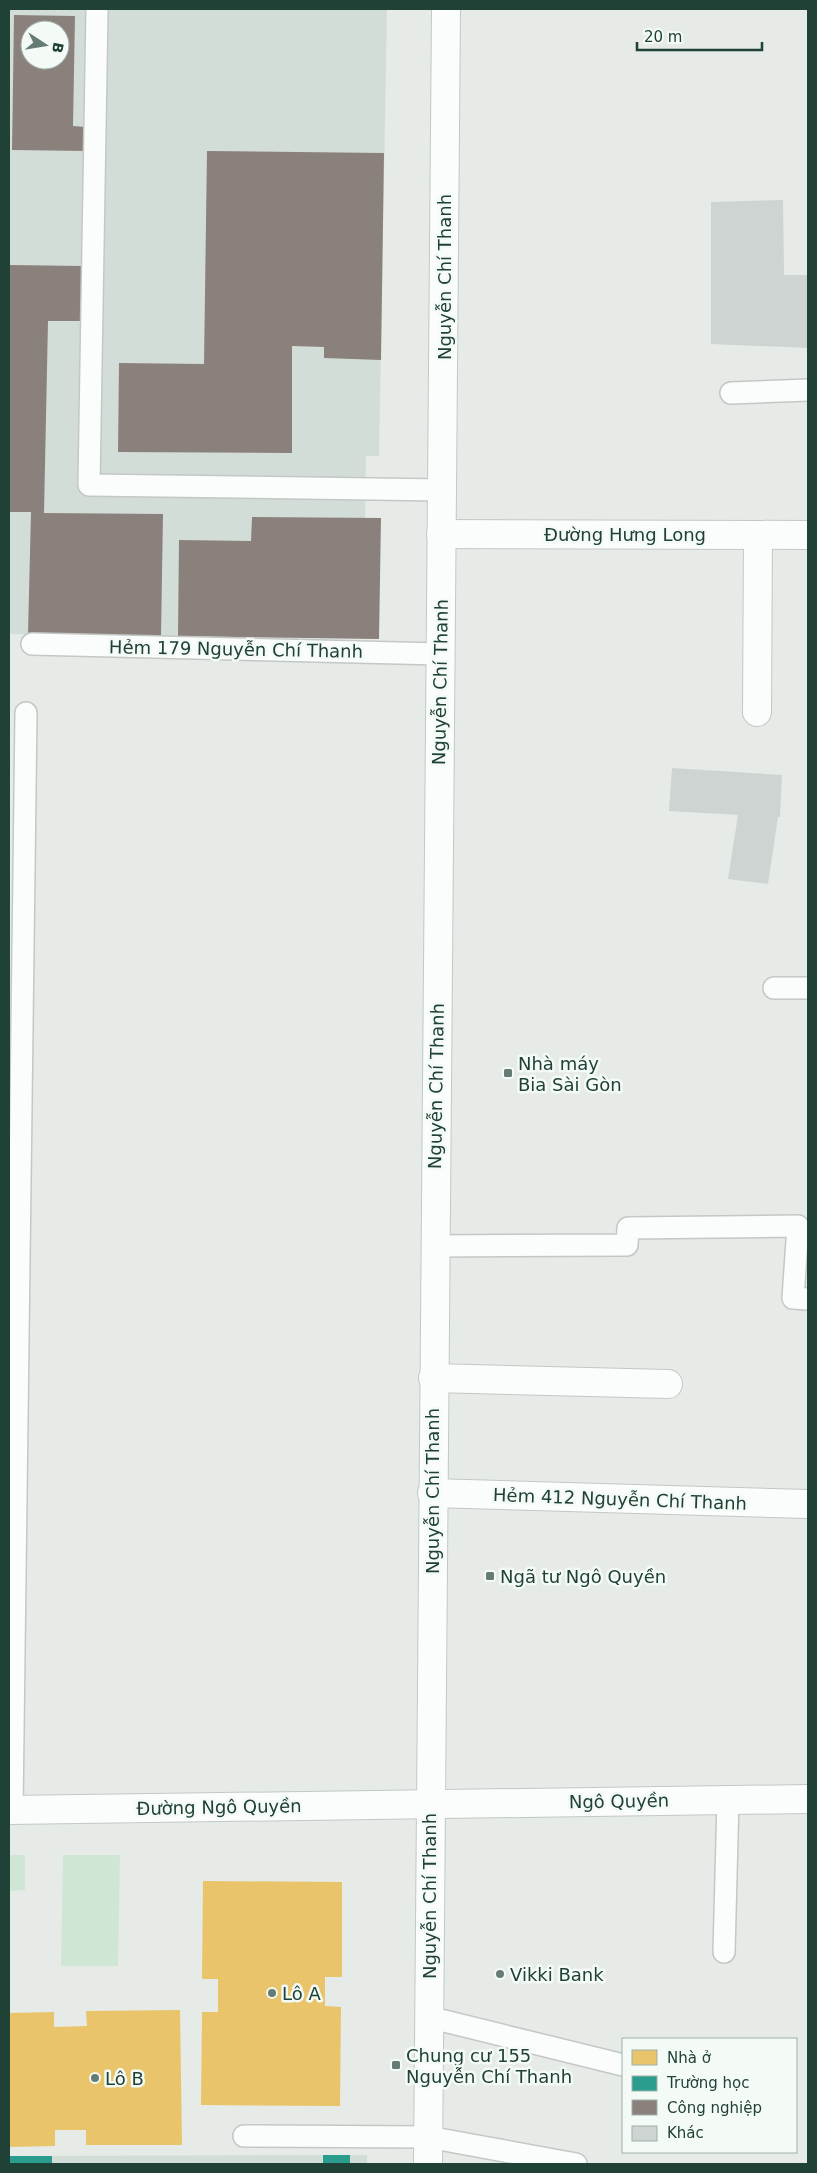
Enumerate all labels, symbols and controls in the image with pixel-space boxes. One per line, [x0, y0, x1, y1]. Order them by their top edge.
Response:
north arrow [20, 20, 70, 70]
scale bar [637, 20, 762, 52]
text: 20 m [644, 28, 682, 46]
text: B [49, 41, 67, 55]
street label: Nguyễn Chí Thanh [434, 194, 455, 360]
street label: Đường Hưng Long [544, 524, 706, 545]
street label: Nguyễn Chí Thanh [428, 599, 452, 765]
street label: Hẻm 179 Nguyễn Chí Thanh [109, 636, 363, 662]
street label: Nguyễn Chí Thanh [424, 1003, 448, 1169]
place label: Nhà máy Bia Sài Gòn [518, 1053, 622, 1095]
marker: Nhà máy Bia Sài Gòn [502, 1067, 514, 1079]
street label: Nguyễn Chí Thanh [422, 1408, 443, 1574]
street label: Hẻm 412 Nguyễn Chí Thanh [493, 1484, 747, 1514]
place label: Ngã tư Ngô Quyền [500, 1566, 666, 1587]
marker: Ngã tư Ngô Quyền [484, 1570, 496, 1582]
street label: Ngô Quyền [569, 1790, 669, 1812]
street label: Đường Ngô Quyền [136, 1795, 302, 1819]
street label: Nguyễn Chí Thanh [419, 1813, 440, 1979]
place label: Vikki Bank [510, 1964, 604, 1985]
marker: Vikki Bank [494, 1968, 506, 1980]
place label: Lô A [282, 1983, 321, 2004]
marker: Lô A [266, 1987, 278, 1999]
legend [622, 2038, 797, 2153]
place label: Chung cư 155 Nguyễn Chí Thanh [406, 2045, 572, 2087]
text: Nhà ở [667, 2049, 712, 2067]
marker: Chung cư 155 Nguyễn Chí Thanh [390, 2059, 402, 2071]
place label: Lô B [105, 2068, 144, 2089]
marker: Lô B [89, 2072, 101, 2084]
text: Trường học [666, 2074, 750, 2092]
text: Công nghiệp [667, 2099, 762, 2117]
text: Khác [667, 2124, 704, 2142]

